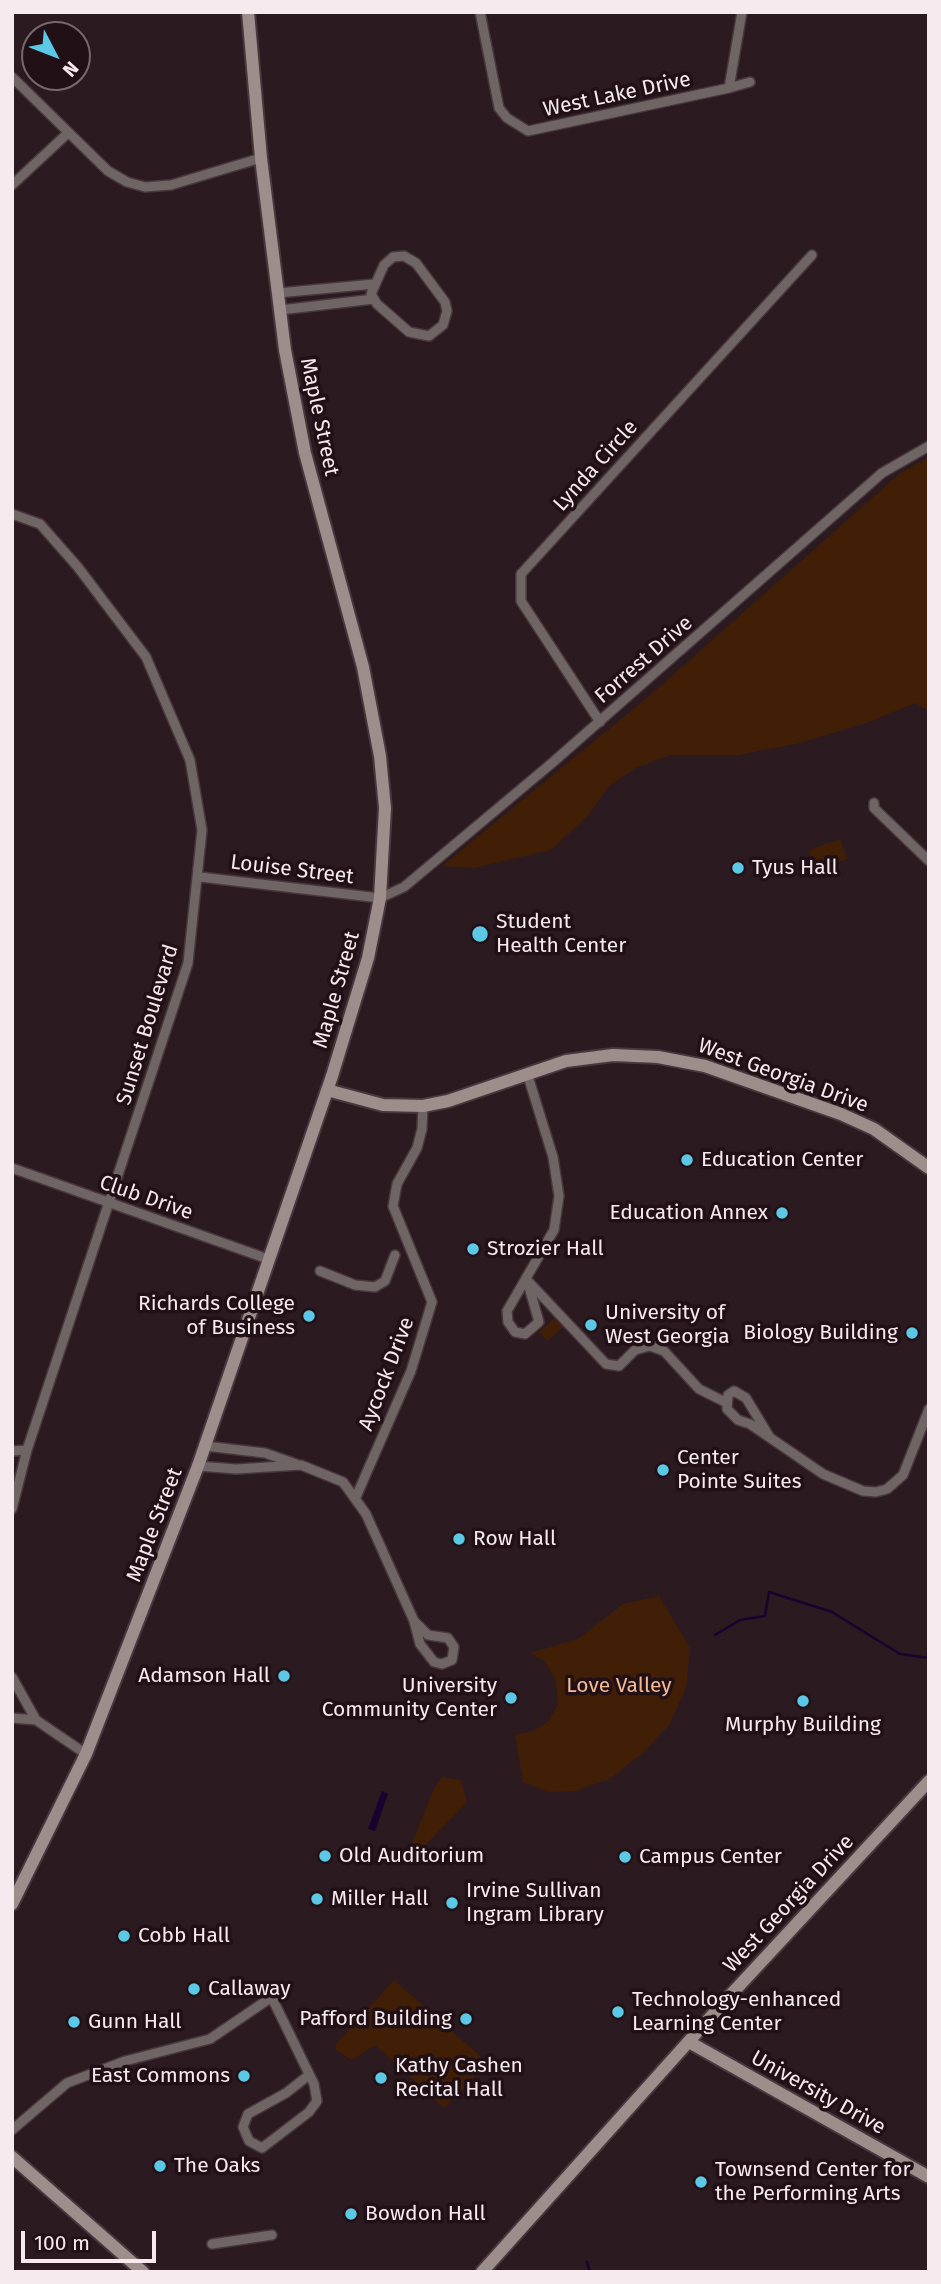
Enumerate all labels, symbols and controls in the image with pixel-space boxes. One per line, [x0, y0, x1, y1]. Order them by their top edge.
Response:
north arrow [21, 21, 91, 91]
text: N [58, 57, 83, 81]
street label: West Lake Drive [541, 67, 693, 123]
street label: Maple Street [294, 356, 344, 478]
street label: Lynda Circle [549, 415, 643, 517]
street label: Forrest Drive [590, 611, 698, 709]
street label: Louise Street [229, 850, 355, 890]
place label: Tyus Hall [752, 855, 838, 881]
marker: Tyus Hall [730, 860, 746, 876]
place label: Student Health Center [496, 909, 626, 959]
marker: Student Health Center [470, 924, 490, 944]
street label: Maple Street [308, 929, 366, 1051]
street label: Sunset Boulevard [112, 942, 184, 1108]
street label: West Georgia Drive [694, 1033, 872, 1119]
place label: Education Center [701, 1147, 863, 1173]
marker: Education Center [679, 1152, 695, 1168]
street label: Club Drive [96, 1170, 196, 1226]
place label: Education Annex [609, 1200, 768, 1226]
marker: Education Annex [774, 1205, 790, 1221]
place label: Strozier Hall [487, 1236, 604, 1262]
marker: Strozier Hall [465, 1241, 481, 1257]
place label: Richards College of Business [138, 1291, 295, 1341]
place label: University of West Georgia [605, 1300, 730, 1350]
marker: Richards College of Business [301, 1308, 317, 1324]
street label: Aycock Drive [354, 1314, 420, 1434]
marker: University of West Georgia [583, 1317, 599, 1333]
place label: Biology Building [743, 1320, 898, 1346]
marker: Biology Building [904, 1325, 920, 1341]
place label: Center Pointe Suites [677, 1445, 801, 1495]
marker: Center Pointe Suites [655, 1462, 671, 1478]
street label: Maple Street [122, 1464, 188, 1586]
place label: Row Hall [473, 1526, 556, 1552]
marker: Row Hall [451, 1531, 467, 1547]
place label: Adamson Hall [138, 1663, 270, 1689]
marker: Adamson Hall [276, 1668, 292, 1684]
place label: University Community Center [322, 1673, 497, 1723]
park label: Love Valley [566, 1673, 672, 1699]
marker: University Community Center [503, 1690, 519, 1706]
marker: Murphy Building [795, 1693, 811, 1709]
place label: Murphy Building [725, 1712, 881, 1738]
street label: West Georgia Drive [719, 1830, 859, 1978]
place label: Old Auditorium [339, 1843, 484, 1869]
place label: Campus Center [639, 1844, 782, 1870]
marker: Old Auditorium [317, 1848, 333, 1864]
marker: Campus Center [617, 1849, 633, 1865]
place label: Irvine Sullivan Ingram Library [466, 1878, 604, 1928]
place label: Miller Hall [331, 1886, 428, 1912]
marker: Miller Hall [309, 1891, 325, 1907]
marker: Irvine Sullivan Ingram Library [444, 1895, 460, 1911]
place label: Cobb Hall [138, 1923, 230, 1949]
marker: Cobb Hall [116, 1928, 132, 1944]
place label: Callaway [208, 1976, 291, 2002]
marker: Callaway [186, 1981, 202, 1997]
place label: Technology-enhanced Learning Center [632, 1987, 841, 2037]
marker: Technology-enhanced Learning Center [610, 2004, 626, 2020]
place label: Pafford Building [299, 2006, 452, 2032]
place label: Gunn Hall [88, 2009, 181, 2035]
marker: Pafford Building [458, 2011, 474, 2027]
marker: Gunn Hall [66, 2014, 82, 2030]
street label: University Drive [746, 2046, 890, 2140]
place label: Kathy Cashen Recital Hall [395, 2053, 523, 2103]
place label: East Commons [91, 2063, 230, 2089]
marker: East Commons [236, 2068, 252, 2084]
marker: Kathy Cashen Recital Hall [373, 2070, 389, 2086]
place label: The Oaks [174, 2153, 260, 2179]
place label: Townsend Center for the Performing Arts [715, 2157, 911, 2207]
marker: The Oaks [152, 2158, 168, 2174]
marker: Townsend Center for the Performing Arts [693, 2174, 709, 2190]
place label: Bowdon Hall [365, 2201, 486, 2227]
marker: Bowdon Hall [343, 2206, 359, 2222]
scale bar [24, 2218, 159, 2262]
text: 100 m [34, 2230, 90, 2256]

